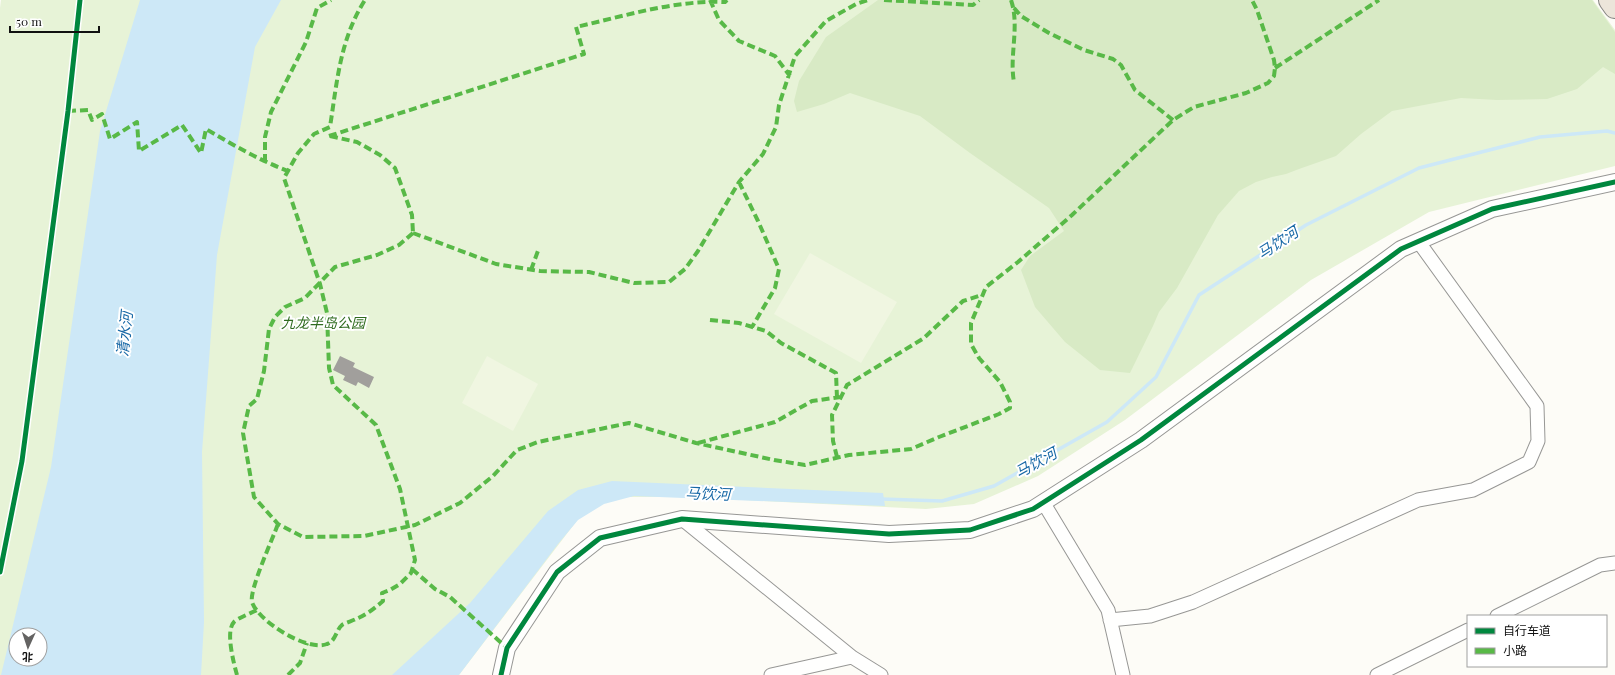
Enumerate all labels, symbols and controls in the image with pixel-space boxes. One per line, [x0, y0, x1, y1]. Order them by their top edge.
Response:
scale bar [10, 8, 99, 34]
text: 50 m [16, 13, 42, 29]
water label: 马饮河 [1253, 220, 1304, 263]
water label: 清水河 [112, 307, 137, 357]
park label: 九龙半岛公园 [281, 313, 367, 332]
water label: 马饮河 [1011, 441, 1063, 482]
water label: 马饮河 [685, 482, 734, 504]
legend [1467, 615, 1607, 667]
text: 自行车道 [1503, 622, 1551, 638]
north arrow [8, 627, 48, 667]
text: 小路 [1503, 642, 1527, 658]
text: 北 [22, 650, 33, 665]

